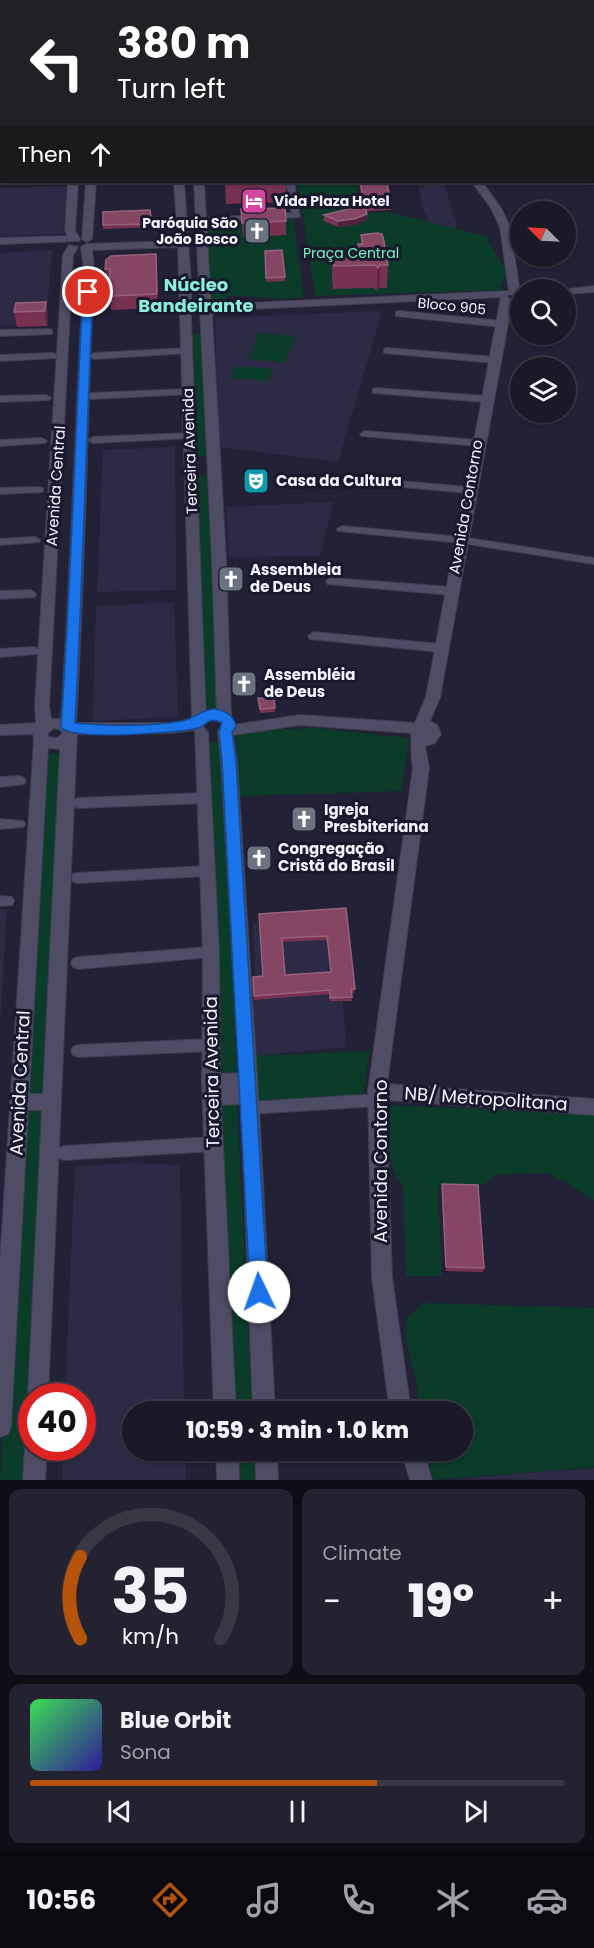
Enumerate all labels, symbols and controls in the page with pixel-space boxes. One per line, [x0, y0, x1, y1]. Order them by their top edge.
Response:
text: 380 m [117, 14, 250, 73]
icon: left [18, 24, 96, 102]
text: Turn left [117, 70, 226, 107]
icon: ahead [84, 138, 117, 171]
text: Then [18, 139, 72, 170]
hotel icon: Vida Plaza Hotel [239, 186, 269, 216]
place label: Vida Plaza Hotel [274, 191, 390, 211]
north arrow [510, 201, 576, 267]
map controls [510, 201, 576, 423]
place label: Paróquia São João Bosco [142, 213, 238, 249]
church icon: Paróquia São João Bosco [242, 216, 272, 246]
park label: Praça Central [303, 243, 399, 263]
pin [62, 266, 113, 317]
district label: Núcleo Bandeirante [138, 272, 254, 318]
icon: arrive [71, 275, 104, 308]
button: search [510, 279, 576, 345]
street label: Bloco 905 [417, 292, 487, 320]
button: layers [510, 357, 576, 423]
street label: Terceira Avenida [177, 388, 202, 514]
street label: Avenida Central [41, 425, 70, 547]
street label: Avenida Contorno [443, 438, 488, 576]
theatre icon: Casa da Cultura [241, 466, 271, 496]
place label: Casa da Cultura [276, 470, 402, 491]
place label: Assembleia de Deus [250, 559, 341, 597]
church icon: Assembleia de Deus [216, 564, 246, 594]
place label: Assembléia de Deus [264, 664, 355, 702]
church icon: Assembléia de Deus [229, 669, 259, 699]
place label: Igreja Presbiteriana [324, 799, 429, 837]
church icon: Igreja Presbiteriana [289, 804, 319, 834]
place label: Congregação Cristã do Brasil [278, 838, 395, 876]
church icon: Congregação Cristã do Brasil [244, 843, 274, 873]
street label: Terceira Avenida [198, 996, 225, 1148]
street label: Avenida Central [3, 1010, 36, 1156]
street label: Avenida Contorno [368, 1079, 393, 1243]
street label: NB/ Metropolitana [404, 1080, 568, 1117]
position arrow [227, 1260, 291, 1324]
speed limit sign: 40 [18, 1383, 96, 1461]
text: 10:59 · 3 min · 1.0 km [186, 1415, 409, 1446]
text: Climate [323, 1539, 402, 1567]
text: 35 [112, 1547, 190, 1635]
text: 19° [408, 1570, 474, 1633]
text: − [323, 1578, 341, 1625]
text: + [541, 1578, 564, 1625]
text: km/h [122, 1621, 179, 1652]
text: Blue Orbit [120, 1705, 231, 1736]
text: Sona [120, 1738, 171, 1766]
icon: previous [103, 1795, 136, 1828]
icon: pause [281, 1795, 314, 1828]
icon: next [459, 1795, 492, 1828]
icon: directions [149, 1879, 191, 1921]
icon: music [243, 1879, 285, 1921]
icon: phone [337, 1879, 379, 1921]
icon: climate [432, 1879, 474, 1921]
icon: car [526, 1879, 568, 1921]
text: 10:56 [26, 1881, 96, 1918]

